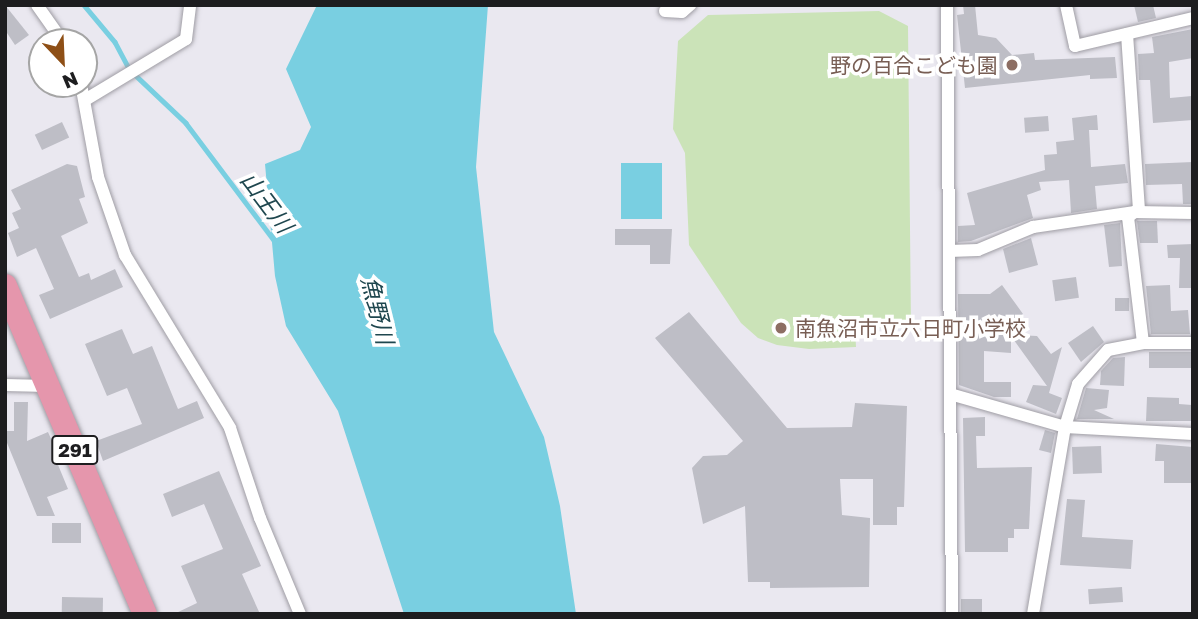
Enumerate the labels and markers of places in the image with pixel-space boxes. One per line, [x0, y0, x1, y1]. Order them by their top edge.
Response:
place label: 野の百合こども園 [830, 52, 998, 78]
marker: 野の百合こども園 [1004, 57, 1020, 73]
place label: 南魚沼市立六日町小学校 [795, 315, 1026, 341]
marker: 南魚沼市立六日町小学校 [773, 320, 789, 336]

